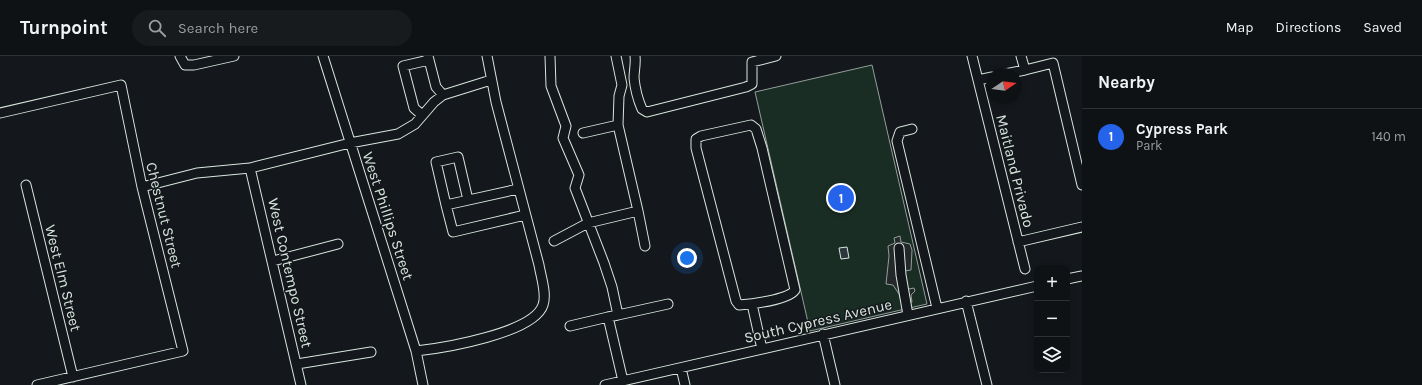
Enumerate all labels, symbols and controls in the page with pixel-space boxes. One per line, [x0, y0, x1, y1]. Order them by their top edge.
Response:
search box [132, 10, 412, 46]
text: Turnpoint [20, 17, 108, 39]
icon: search [146, 17, 168, 39]
text: Search here [178, 19, 258, 37]
text: Map [1226, 19, 1254, 36]
text: Directions [1276, 19, 1341, 36]
text: Saved [1363, 19, 1402, 36]
north arrow [986, 68, 1022, 104]
text: Nearby [1098, 72, 1155, 92]
street label: Maitland Privado [992, 112, 1038, 230]
text: Cypress Park [1136, 120, 1228, 138]
text: 1 [1109, 129, 1113, 144]
text: 140 m [1371, 129, 1406, 144]
text: Park [1136, 138, 1162, 153]
street label: West Phillips Street [359, 150, 417, 283]
street label: Chestnut Street [142, 160, 186, 270]
pin: 1 [828, 183, 854, 213]
street label: West Contempo Street [264, 196, 316, 350]
street label: West Elm Street [41, 223, 85, 333]
your location [677, 248, 697, 268]
map controls [1034, 265, 1070, 373]
button: + [1034, 265, 1070, 301]
street label: South Cypress Avenue [742, 295, 894, 347]
button: − [1034, 301, 1070, 337]
button: layers [1034, 337, 1070, 373]

